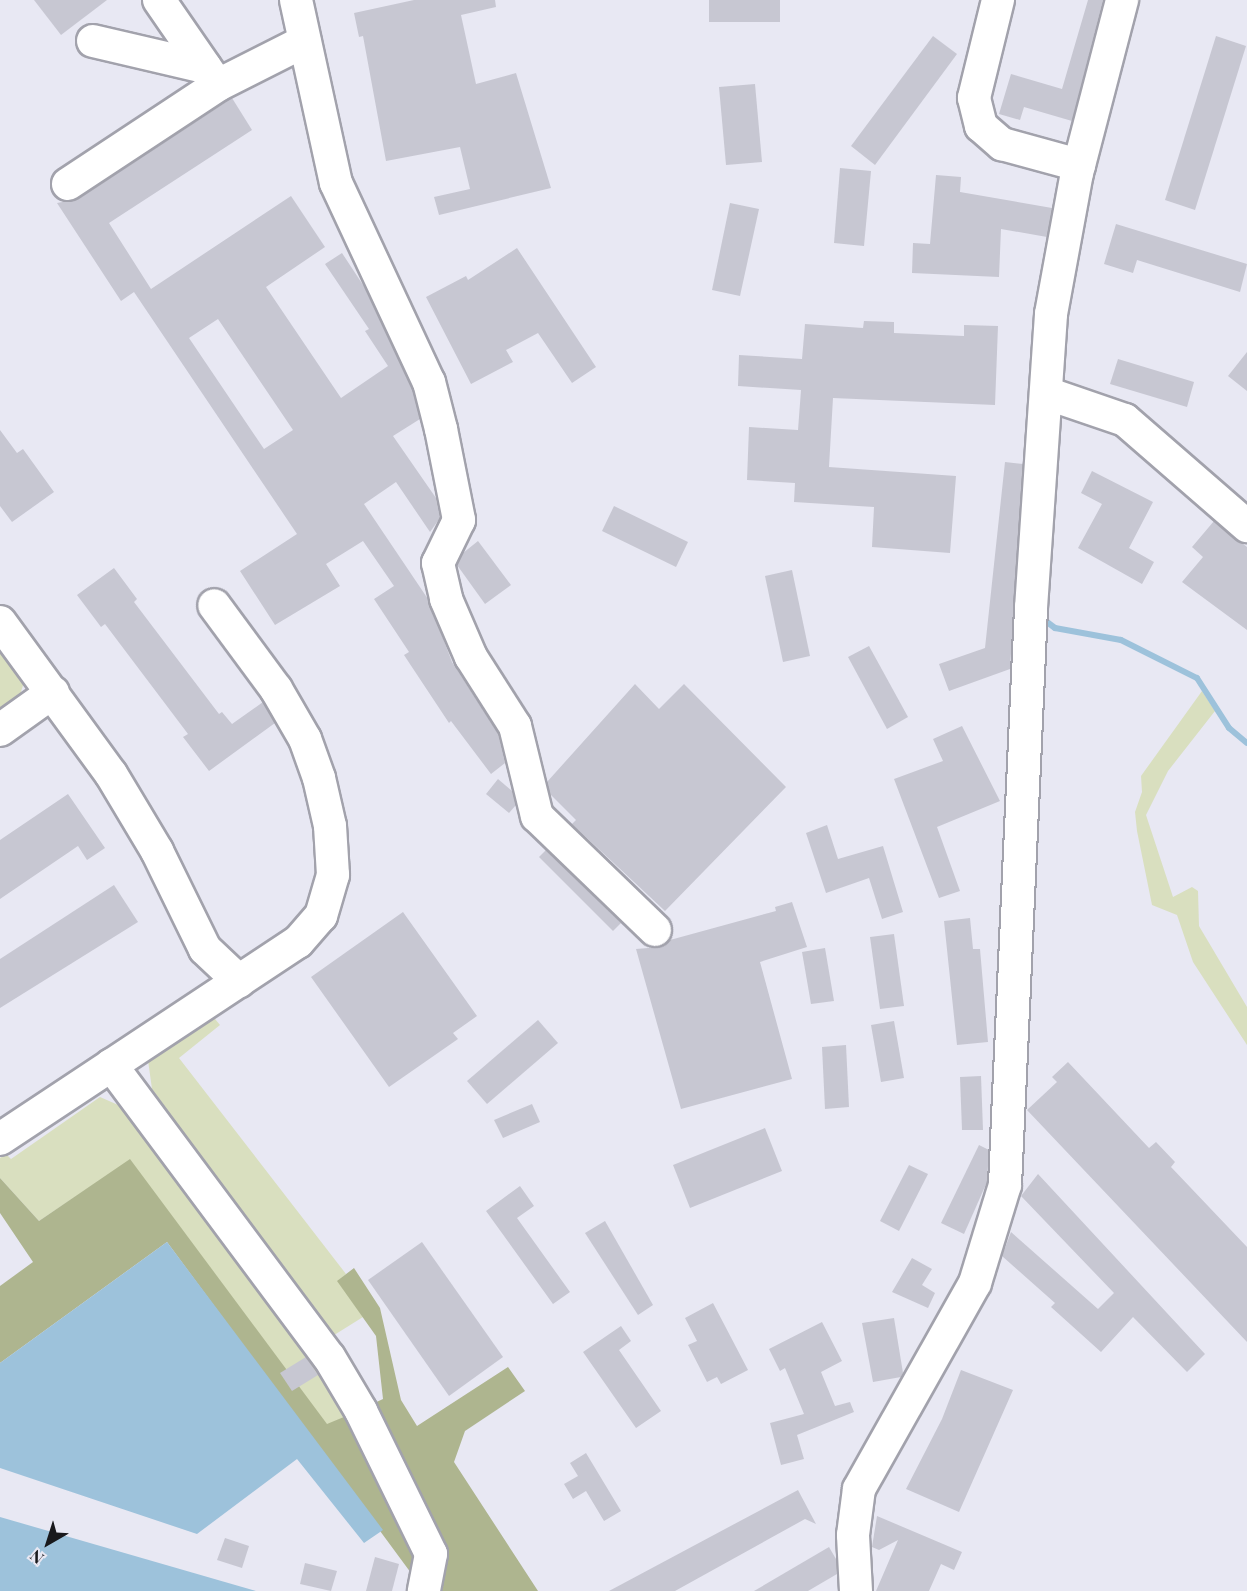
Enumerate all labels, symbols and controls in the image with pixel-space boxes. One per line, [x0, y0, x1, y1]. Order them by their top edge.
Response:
north arrow [18, 1513, 78, 1573]
text: N [25, 1546, 47, 1569]

